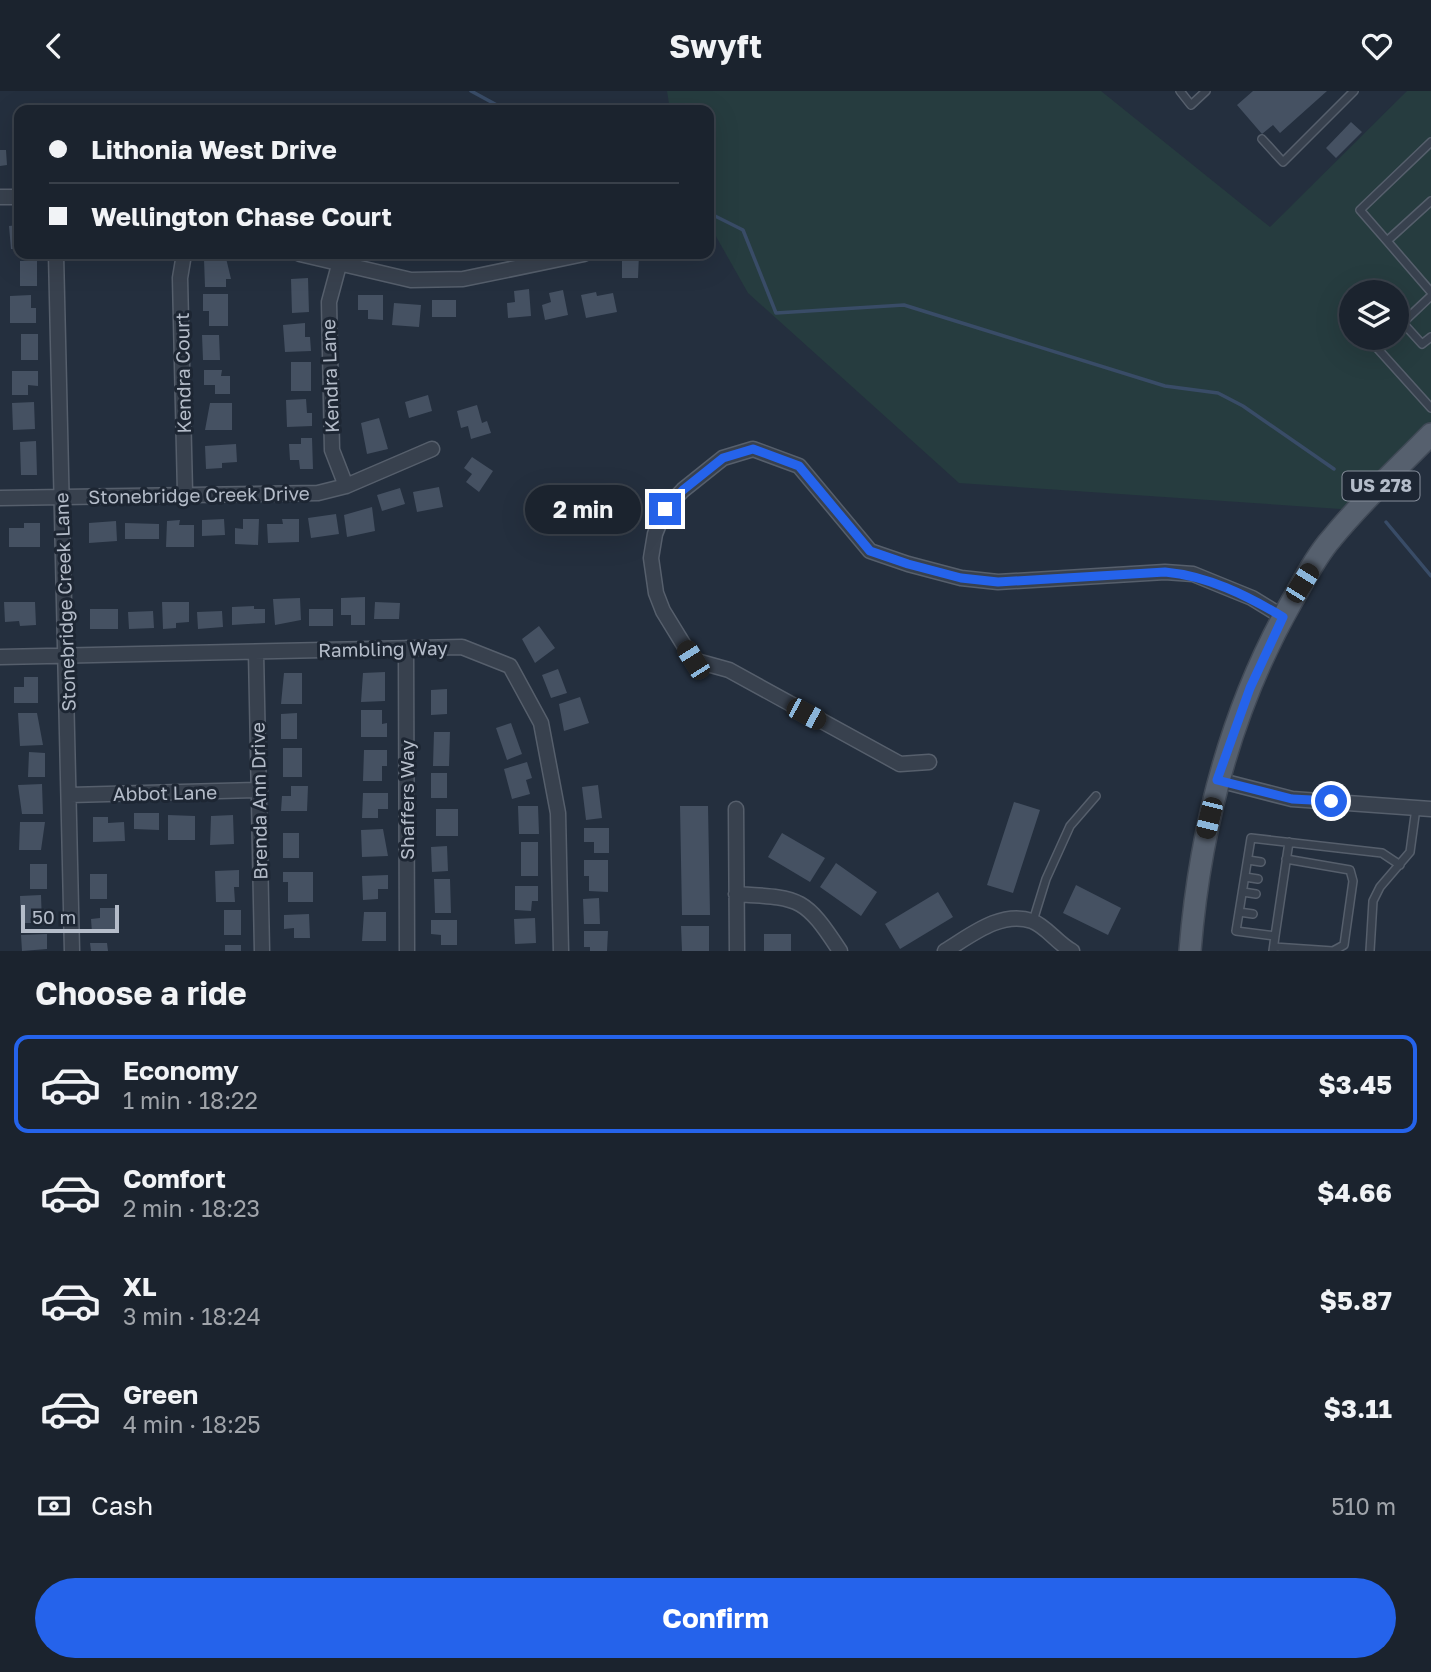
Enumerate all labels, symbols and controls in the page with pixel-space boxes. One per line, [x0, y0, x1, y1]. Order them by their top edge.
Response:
icon: back [35, 27, 73, 65]
text: Swyft [669, 27, 762, 65]
icon: heart [1358, 27, 1396, 65]
text: Lithonia West Drive [91, 134, 337, 165]
text: Wellington Chase Court [91, 201, 392, 232]
map controls [1339, 280, 1409, 350]
button: layers [1339, 280, 1409, 350]
street label: Kendra Court [170, 312, 195, 434]
street label: Kendra Lane [316, 319, 343, 434]
road number: US 278 [1342, 471, 1420, 501]
street label: Stonebridge Creek Drive [88, 481, 310, 508]
callout: 2 min [525, 485, 640, 533]
street label: Stonebridge Creek Lane [49, 492, 80, 712]
route end [649, 493, 681, 525]
text: 2 min [553, 495, 613, 523]
car [1282, 560, 1323, 606]
street label: Rambling Way [318, 636, 448, 661]
car [673, 637, 714, 683]
car [783, 695, 830, 733]
street label: Brenda Ann Drive [246, 722, 271, 880]
street label: Shaffers Way [395, 740, 418, 860]
street label: Abbot Lane [113, 780, 217, 805]
route start [1315, 785, 1347, 817]
car [1194, 795, 1225, 841]
scale bar [21, 902, 119, 934]
text: 50 m [32, 905, 76, 928]
text: Choose a ride [35, 974, 247, 1012]
icon: car [39, 1053, 102, 1116]
text: Economy [123, 1055, 239, 1086]
text: $3.45 [1318, 1069, 1392, 1100]
text: 1 min · 18:22 [123, 1086, 258, 1114]
icon: car [39, 1161, 102, 1224]
text: Comfort [123, 1163, 226, 1194]
text: $4.66 [1317, 1177, 1392, 1208]
text: 2 min · 18:23 [123, 1194, 260, 1222]
icon: car [39, 1269, 102, 1332]
text: XL [123, 1271, 157, 1302]
text: $5.87 [1320, 1285, 1392, 1316]
text: 3 min · 18:24 [123, 1302, 261, 1330]
icon: car [39, 1377, 102, 1440]
text: Green [123, 1379, 198, 1410]
text: $3.11 [1324, 1393, 1392, 1424]
text: 4 min · 18:25 [123, 1410, 261, 1438]
icon: cash [35, 1487, 73, 1525]
text: Cash [91, 1490, 153, 1521]
text: 510 m [1331, 1492, 1396, 1520]
button: Confirm [35, 1578, 1396, 1658]

